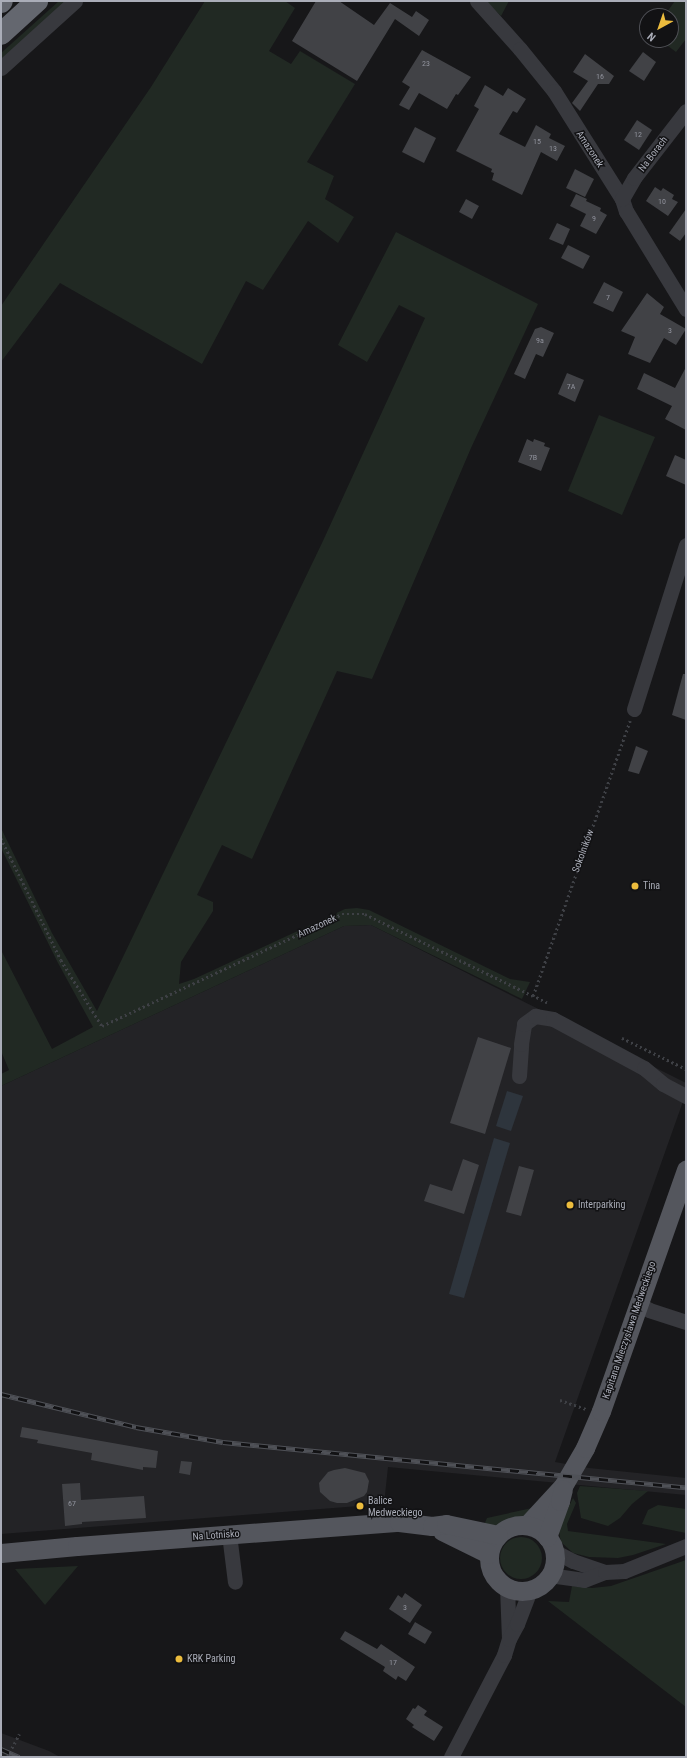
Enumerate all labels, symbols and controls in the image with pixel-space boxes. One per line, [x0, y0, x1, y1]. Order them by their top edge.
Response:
north arrow [639, 8, 679, 48]
text: N [645, 30, 658, 44]
house number: 23 [422, 59, 430, 69]
house number: 16 [596, 72, 604, 82]
street label: Amazonek [574, 128, 606, 170]
house number: 12 [634, 130, 642, 140]
street label: Na Borach [636, 134, 670, 174]
house number: 15 [533, 137, 541, 147]
house number: 13 [549, 144, 557, 154]
house number: 10 [658, 197, 666, 207]
house number: 9 [592, 214, 596, 224]
house number: 7 [606, 293, 610, 303]
house number: 3 [668, 326, 672, 336]
house number: 9a [536, 336, 544, 346]
house number: 7A [567, 382, 575, 392]
house number: 7B [529, 453, 537, 463]
street label: Sokolników [570, 828, 596, 874]
place label: Tina [643, 880, 660, 892]
marker: Tina [630, 881, 640, 891]
street label: Amazonek [296, 912, 338, 940]
place label: Interparking [578, 1199, 625, 1211]
marker: Interparking [565, 1200, 575, 1210]
street label: Kapitana Mieczysława Medweckiego [600, 1260, 658, 1400]
place label: Balice Medweckiego [368, 1494, 422, 1518]
house number: 67 [68, 1499, 76, 1509]
marker: Balice Medweckiego [355, 1501, 365, 1511]
street label: Na Lotnisko [192, 1527, 240, 1543]
house number: 3 [403, 1603, 407, 1613]
place label: KRK Parking [187, 1653, 235, 1665]
marker: KRK Parking [174, 1654, 184, 1664]
house number: 17 [389, 1658, 397, 1668]

